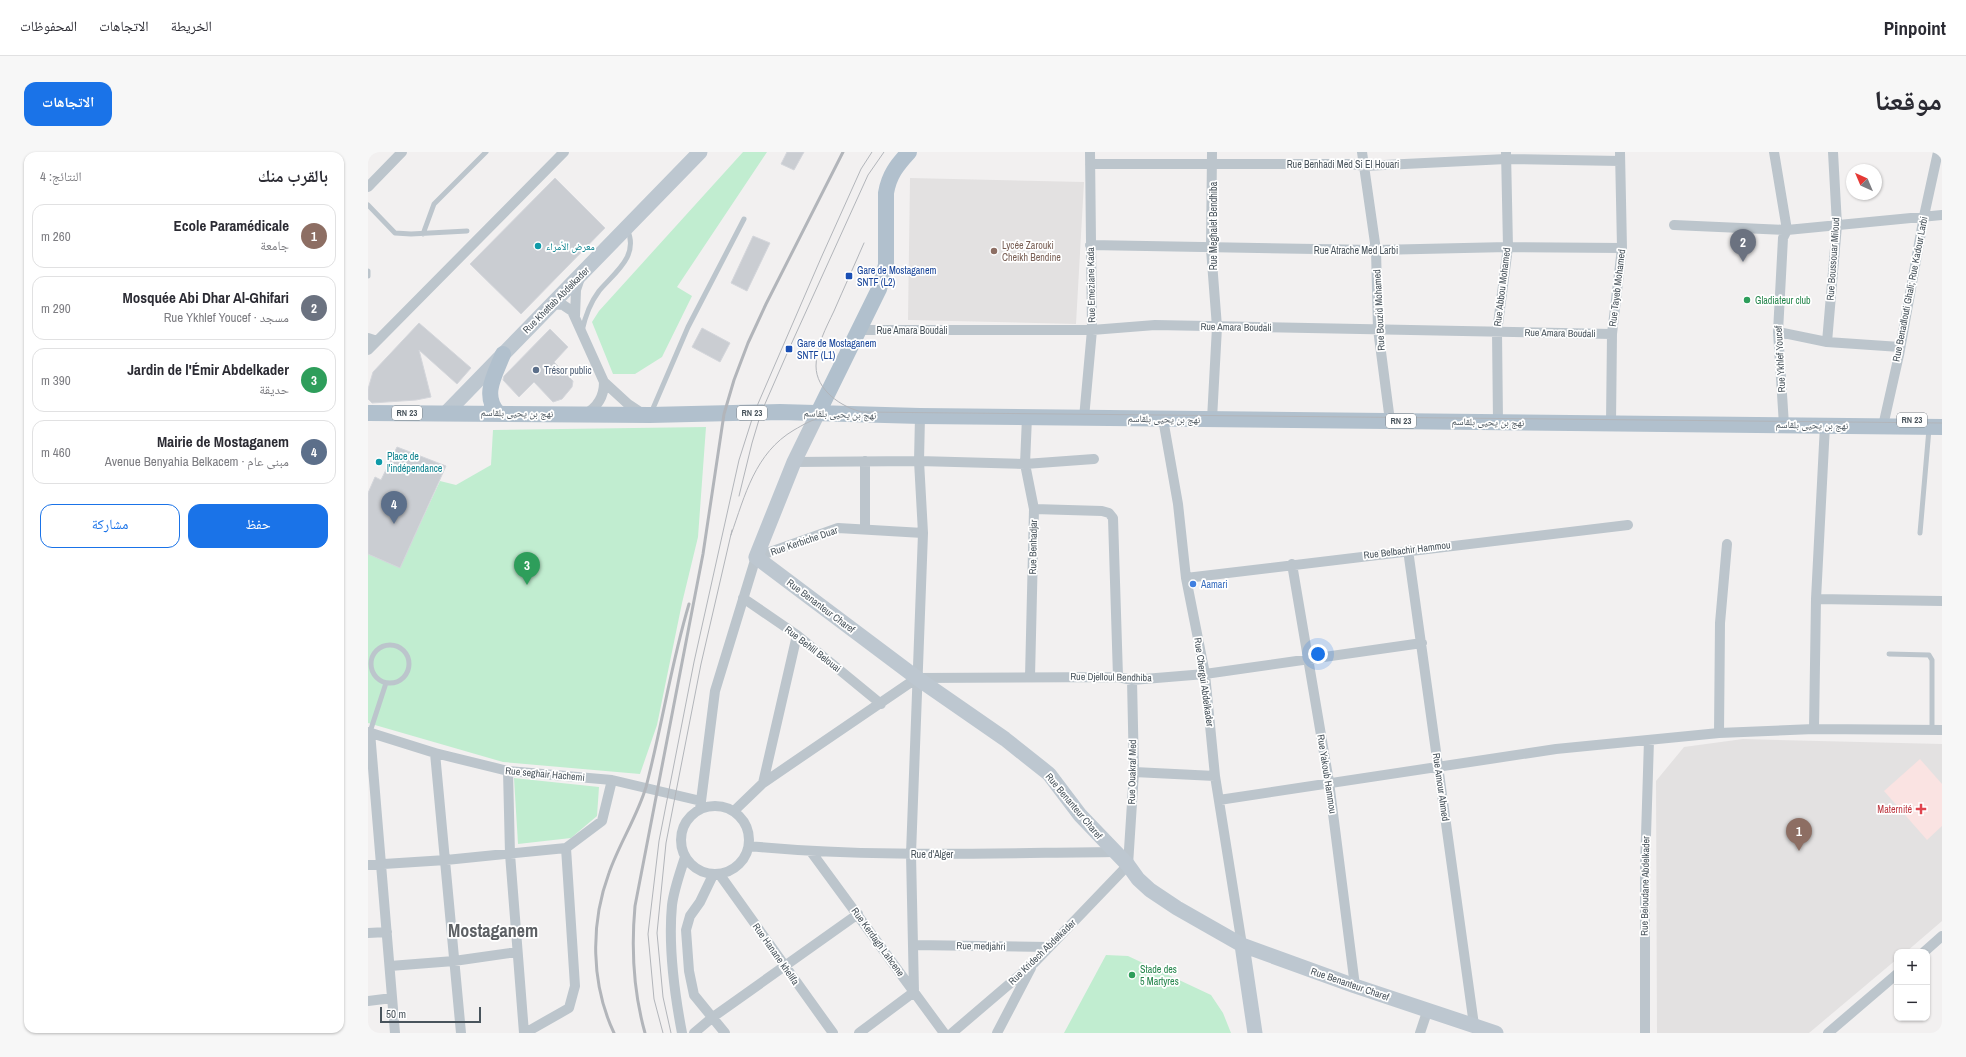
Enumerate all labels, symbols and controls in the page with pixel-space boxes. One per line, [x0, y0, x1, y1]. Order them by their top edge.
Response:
text: Pinpoint [1884, 15, 1946, 41]
text: المحفوظات [20, 17, 77, 35]
text: الاتجاهات [99, 17, 149, 35]
text: الخريطة [171, 17, 212, 35]
text: موقعنا [1874, 81, 1942, 119]
button: الاتجاهات [24, 82, 112, 126]
street label: Rue Benhadi Med Si El Houari [1287, 158, 1399, 171]
text: بالقرب منك [258, 164, 328, 187]
north arrow [1846, 164, 1882, 200]
text: النتائج: 4 [40, 168, 82, 185]
street label: Rue Meghalet Bendhiba [1207, 181, 1220, 270]
text: Ecole Paramédicale [173, 215, 289, 236]
street label: Rue Benadlouti Ghali; Rue Kadour Larbi [1890, 215, 1930, 363]
street label: Rue Boussouar Miloud [1824, 217, 1842, 301]
text: 260 m [41, 228, 71, 245]
text: 1 [311, 228, 317, 245]
pin: 2 [1730, 229, 1756, 262]
text: جامعة [260, 237, 289, 254]
place label: Lycée Zarouki Cheikh Bendine [1002, 239, 1061, 264]
place label: معرض الأمراء [546, 240, 595, 253]
marker: معرض الأمراء [533, 241, 543, 251]
street label: Rue Atrache Med Larbi [1314, 244, 1398, 257]
marker: Lycée Zarouki Cheikh Bendine [989, 246, 999, 256]
street label: Rue Emeziane Kada [1084, 247, 1098, 323]
street label: Rue Abbou Mohamed [1491, 247, 1513, 327]
street label: Rue Tayeb Mohamed [1606, 249, 1628, 327]
street label: Rue Khettab Abdelkader [520, 264, 592, 336]
place label: Gare de Mostaganem SNTF (L2) [857, 264, 936, 289]
street label: Rue Bouzid Mohamed [1370, 269, 1388, 351]
marker: Gare de Mostaganem SNTF (L2) [844, 271, 854, 281]
text: Mosquée Abi Dhar Al-Ghifari [122, 287, 289, 308]
place label: Gladiateur club [1755, 294, 1811, 307]
marker: Gladiateur club [1742, 295, 1752, 305]
text: 290 m [41, 300, 71, 317]
text: 2 [311, 300, 317, 317]
text: مسجد · Rue Ykhlef Youcef [164, 309, 289, 326]
street label: Rue Amara Boudali [1200, 320, 1272, 334]
street label: Rue Amara Boudali [876, 324, 948, 337]
street label: Rue Ykhlef Youcef [1772, 324, 1788, 393]
street label: Rue Amara Boudali [1524, 326, 1596, 340]
place label: Gare de Mostaganem SNTF (L1) [797, 337, 876, 362]
marker: Gare de Mostaganem SNTF (L1) [784, 344, 794, 354]
text: Jardin de l'Émir Abdelkader [127, 359, 289, 380]
place label: Trésor public [544, 364, 592, 377]
marker: Trésor public [531, 365, 541, 375]
text: 390 m [41, 372, 71, 389]
text: 3 [311, 372, 317, 389]
text: حديقة [259, 381, 289, 398]
road number: RN 23 [392, 406, 422, 420]
street label: نهج بن يحيى بلقاسم [481, 406, 554, 421]
road number: RN 23 [737, 406, 767, 420]
street label: نهج بن يحيى بلقاسم [803, 406, 877, 423]
street label: نهج بن يحيى بلقاسم [1128, 412, 1201, 427]
road number: RN 23 [1897, 413, 1927, 427]
road number: RN 23 [1386, 414, 1416, 428]
street label: نهج بن يحيى بلقاسم [1452, 415, 1525, 430]
street label: نهج بن يحيى بلقاسم [1776, 418, 1849, 433]
text: Mairie de Mostaganem [157, 431, 289, 452]
text: 460 m [41, 444, 71, 461]
text: 4 [311, 444, 317, 461]
place label: Place de l'indépendance [387, 450, 443, 475]
text: مبنى عام · Avenue Benyahia Belkacem [105, 453, 289, 470]
marker: Place de l'indépendance [374, 457, 384, 467]
pin: 4 [381, 491, 407, 524]
button: مشاركة [40, 504, 180, 548]
button: حفظ [188, 504, 328, 548]
street label: Rue Benhadjar [1026, 519, 1040, 574]
street label: Rue Kerbiche Duar [769, 523, 840, 559]
street label: Rue Belbachir Hammou [1363, 538, 1451, 562]
pin: 3 [514, 552, 540, 585]
street label: Rue Benanteur Charef [784, 576, 858, 636]
place label: Aamari [1200, 578, 1227, 591]
marker: Aamari [1188, 579, 1198, 589]
street label: Rue Behlil Belouai [782, 623, 844, 675]
street label: Rue Chergui Abdelkader [1191, 637, 1217, 728]
your location [1308, 644, 1328, 664]
street label: Rue Djelloul Bendhiba [1070, 670, 1152, 684]
street label: Rue Yakoub Hammou [1314, 734, 1340, 814]
street label: Rue Ouakraf Med [1125, 740, 1139, 804]
street label: Rue Amour Ahmed [1430, 752, 1452, 822]
street label: Rue seghair Hachemi [505, 764, 585, 784]
street label: Rue Benanteur Charef [1043, 770, 1106, 842]
place label: Maternité [1877, 803, 1912, 816]
marker: Maternité [1915, 803, 1927, 815]
pin: 1 [1786, 818, 1812, 851]
street label: Rue Beloudane Abdelkader [1638, 836, 1652, 936]
street label: Rue d'Alger [911, 848, 954, 861]
street label: Rue Kerdagh Lahcene [849, 905, 908, 979]
street label: Rue Kridech Abdelkader [1006, 916, 1079, 988]
district label: Mostaganem [448, 918, 538, 943]
street label: Rue Hanane khelifa [750, 921, 802, 988]
street label: Rue medjahri [956, 939, 1006, 953]
map controls [1894, 949, 1930, 1021]
button: + [1894, 949, 1930, 985]
place label: Stade des 5 Martyres [1140, 963, 1179, 988]
street label: Rue Benanteur Charef [1309, 964, 1392, 1004]
marker: Stade des 5 Martyres [1127, 970, 1137, 980]
button: − [1894, 985, 1930, 1021]
scale bar [380, 1005, 481, 1024]
text: 50 m [386, 1007, 406, 1021]

